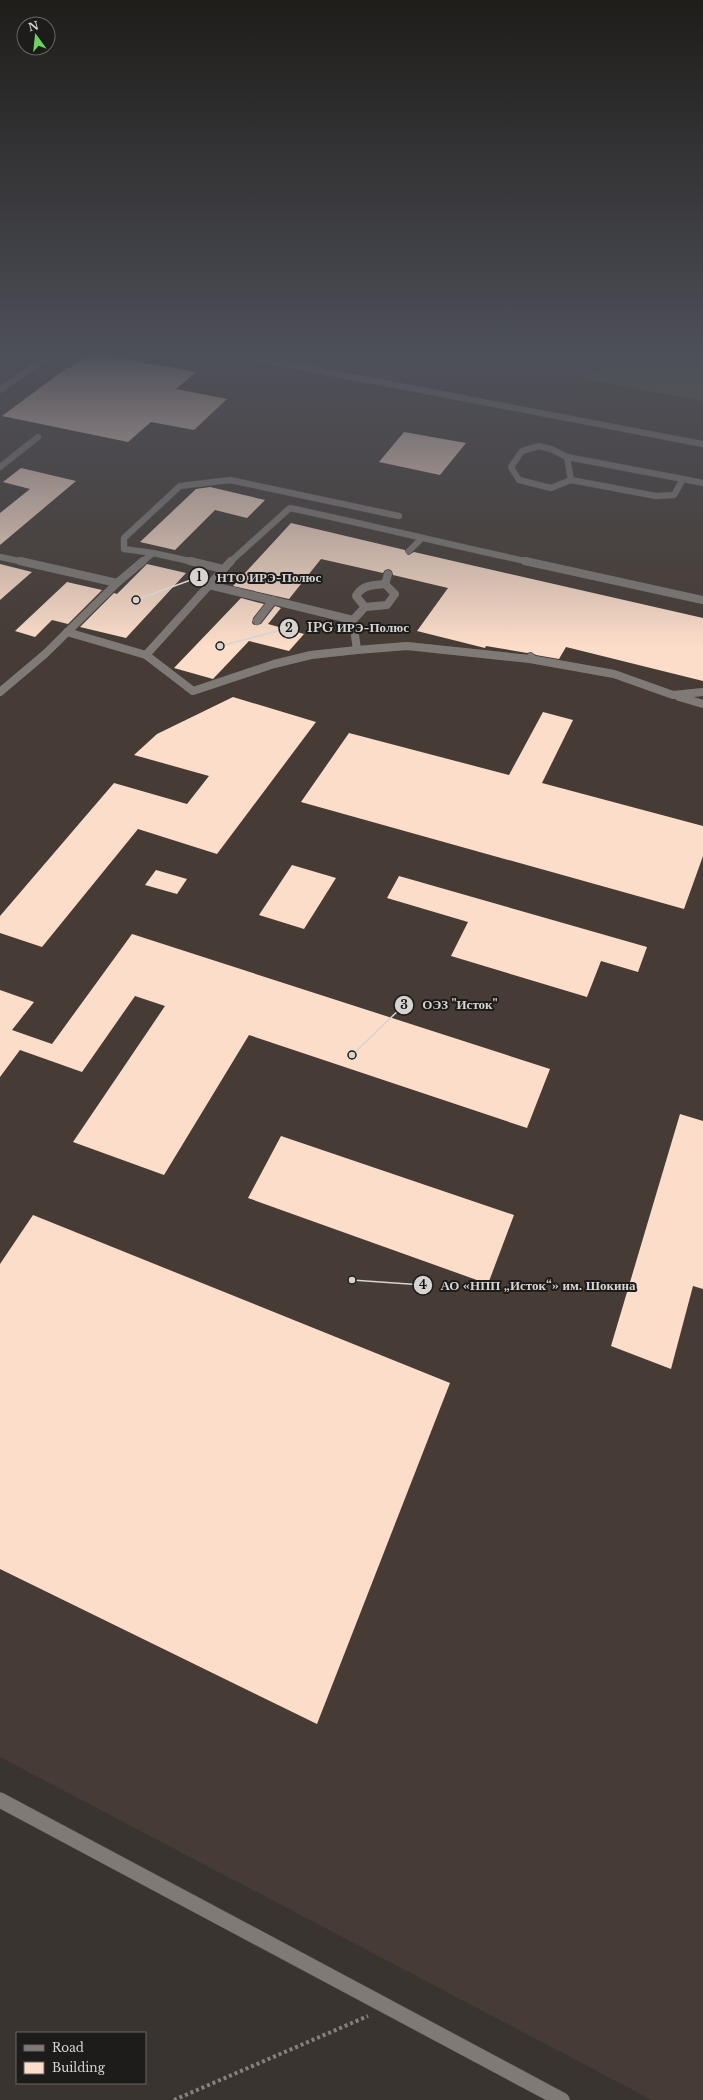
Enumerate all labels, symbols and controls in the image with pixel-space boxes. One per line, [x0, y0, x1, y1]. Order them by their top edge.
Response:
north arrow [16, 16, 56, 56]
text: N [27, 18, 41, 34]
callout: НТО ИРЭ-Полюс [189, 565, 329, 590]
text: 1 [196, 569, 202, 584]
text: НТО ИРЭ-Полюс [217, 569, 321, 586]
callout: IPG ИРЭ-Полюс [279, 615, 417, 640]
text: IPG ИРЭ-Полюс [307, 619, 409, 636]
text: 2 [285, 620, 293, 635]
callout: ОЭЗ "Исток" [394, 992, 506, 1017]
text: ОЭЗ "Исток" [422, 996, 498, 1013]
text: 3 [400, 997, 408, 1012]
callout: АО «НПП „Исток“» им. Шокина [413, 1273, 644, 1298]
text: 4 [419, 1277, 427, 1292]
text: АО «НПП „Исток“» им. Шокина [441, 1277, 636, 1294]
legend [16, 2032, 146, 2084]
text: Road [52, 2040, 84, 2055]
text: Building [52, 2060, 106, 2075]

